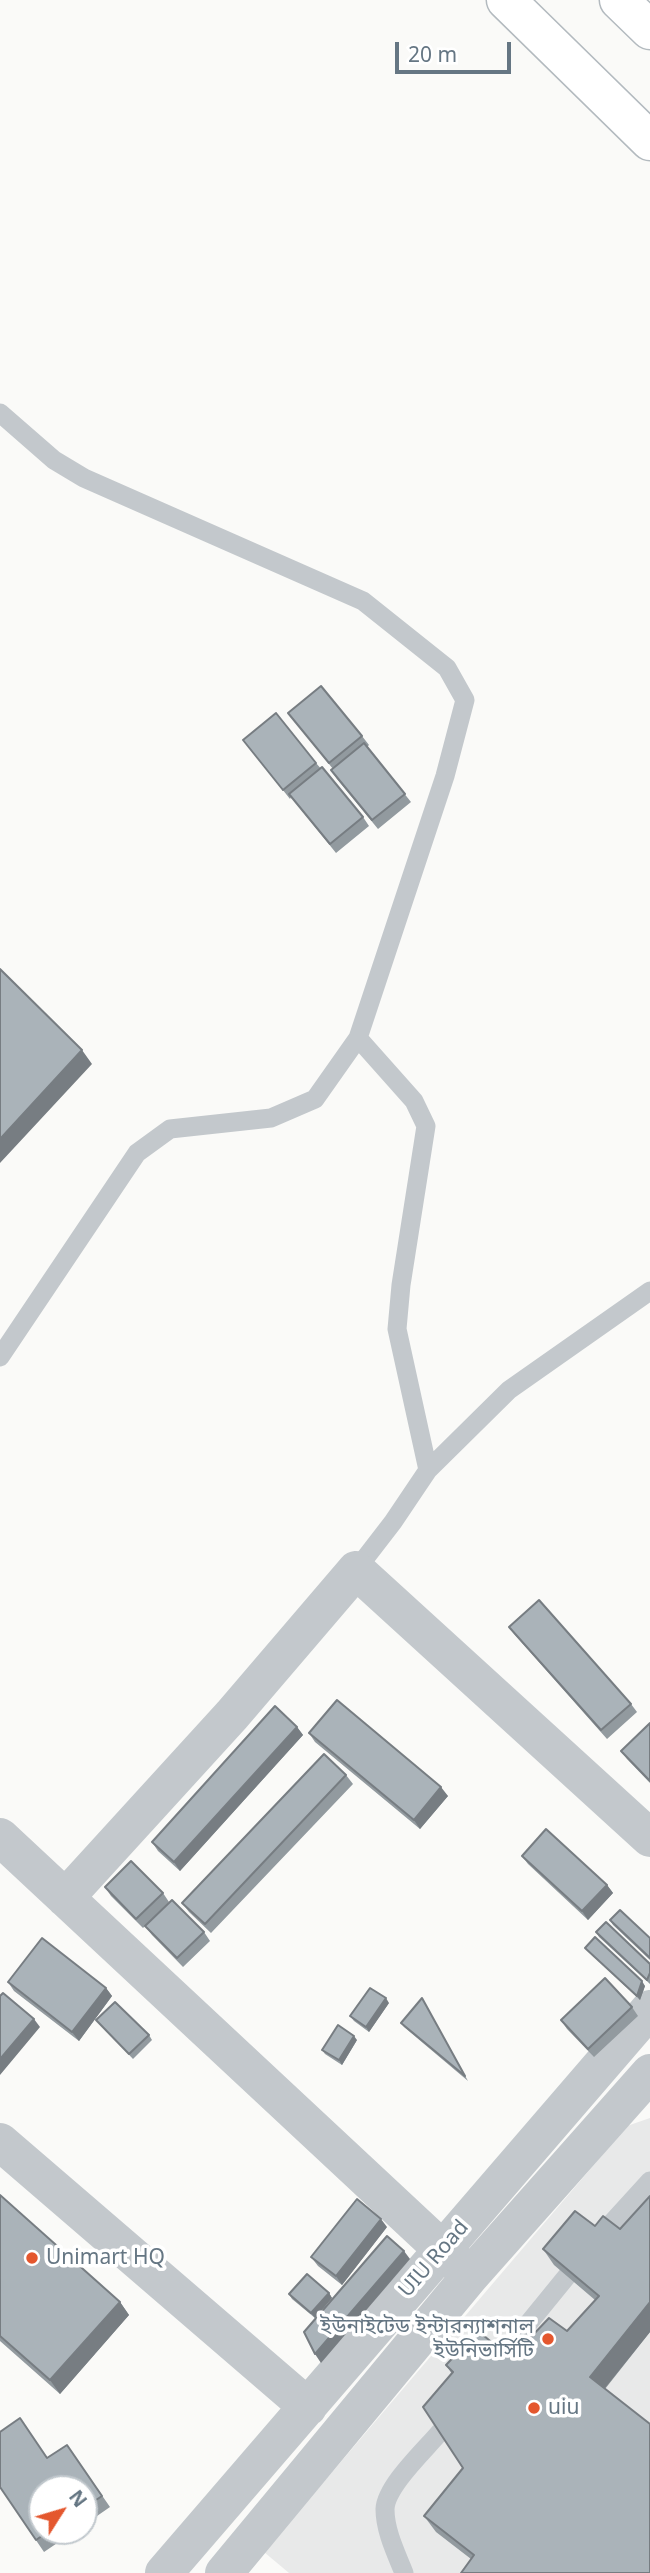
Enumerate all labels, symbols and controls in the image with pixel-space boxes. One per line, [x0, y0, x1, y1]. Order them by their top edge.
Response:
scale bar [398, 28, 514, 72]
text: 20 m [408, 40, 457, 68]
street label: UIU Road [394, 2215, 474, 2303]
place label: Unimart HQ [46, 2245, 165, 2271]
marker: Unimart HQ [24, 2250, 40, 2266]
place label: ইউনাইটেড ইন্টারন্যাশনাল ইউনিভার্সিটি [320, 2314, 534, 2364]
marker: ইউনাইটেড ইন্টারন্যাশনাল ইউনিভার্সিটি [540, 2331, 556, 2347]
place label: uiu [548, 2395, 579, 2421]
marker: uiu [526, 2400, 542, 2416]
north arrow [28, 2475, 98, 2545]
text: N [63, 2485, 93, 2513]

